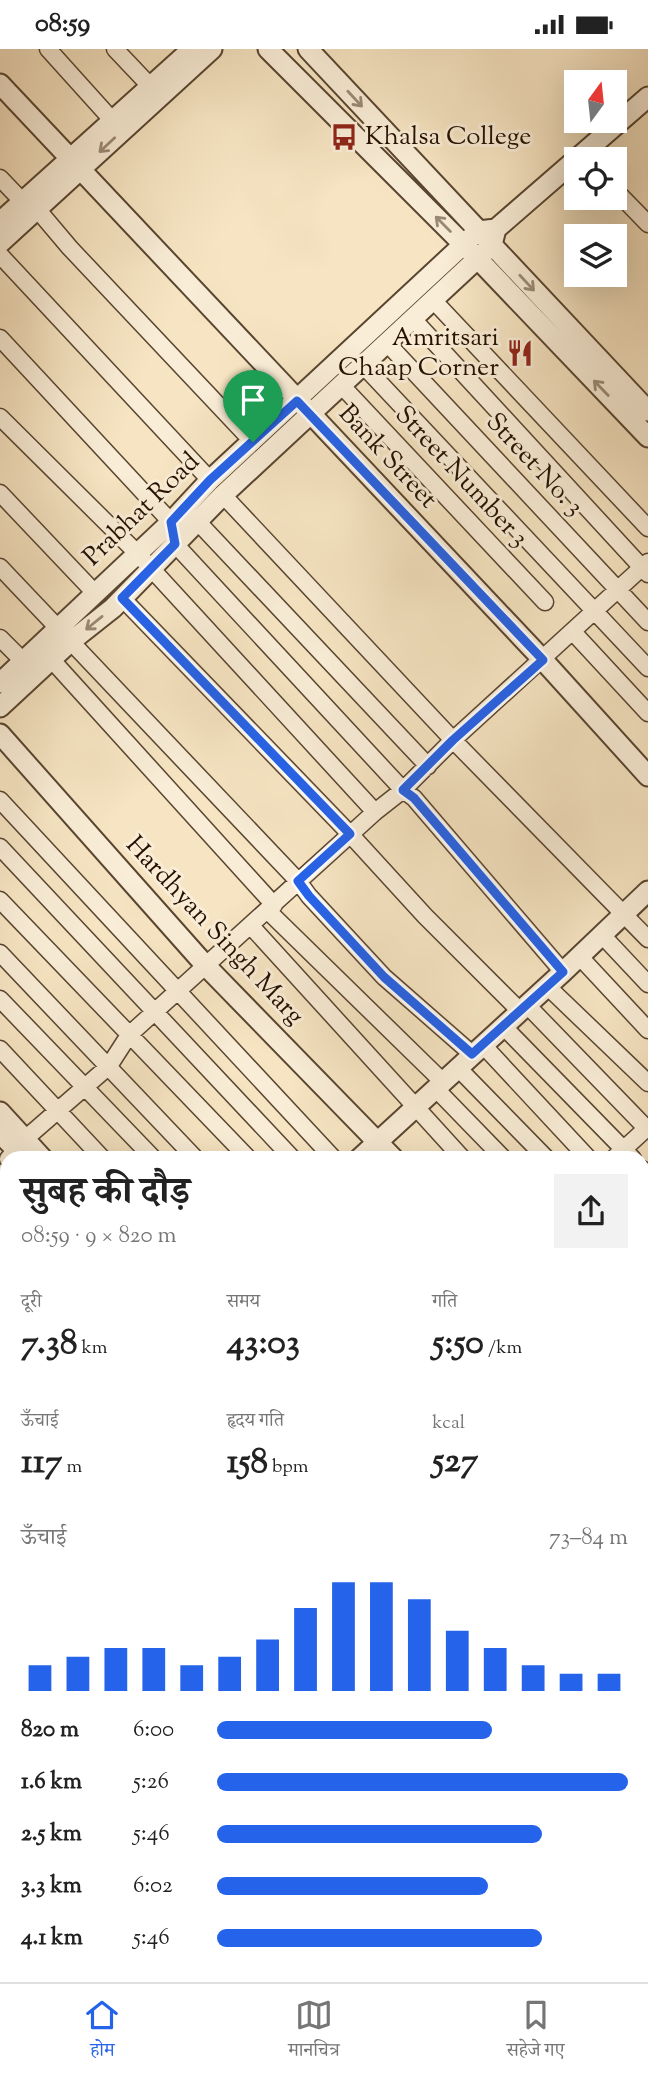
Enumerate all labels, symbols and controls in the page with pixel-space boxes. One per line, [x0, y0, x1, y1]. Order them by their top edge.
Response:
text: 08:59 [35, 6, 90, 43]
north arrow [564, 70, 626, 133]
map controls [564, 70, 627, 287]
one-way arrow [347, 90, 363, 108]
place label: Khalsa College [365, 119, 531, 156]
bus stop icon: Khalsa College [329, 122, 359, 152]
one-way arrow [99, 136, 116, 153]
button: locate [564, 147, 627, 210]
one-way arrow [434, 216, 451, 233]
button: layers [564, 224, 627, 287]
one-way arrow [519, 274, 536, 291]
place label: Amritsari Chaap Corner [338, 320, 499, 387]
restaurant icon: Amritsari Chaap Corner [505, 338, 535, 368]
pin [223, 370, 283, 442]
one-way arrow [592, 379, 609, 396]
icon: arrive [234, 381, 272, 419]
street label: Bank Street [329, 397, 445, 517]
street label: Street Number 3 [386, 398, 536, 556]
street label: Street No. 3 [476, 405, 592, 525]
street label: Prabhat Road [75, 444, 209, 575]
one-way arrow [85, 616, 103, 631]
street label: Hardhyan Singh Marg [116, 828, 312, 1034]
text: सुबह की दौड़ [21, 1167, 190, 1221]
button: share [554, 1174, 628, 1248]
text: 08:59 · 9 × 820 m [21, 1220, 177, 1253]
text: दूरी [21, 1289, 42, 1316]
text: समय [227, 1289, 260, 1316]
text: गति [432, 1289, 457, 1316]
text: 7.38 [21, 1319, 77, 1370]
text: 43:03 [227, 1319, 300, 1370]
text: 5:50 [432, 1319, 484, 1370]
text: km [77, 1335, 108, 1362]
text: /km [484, 1335, 522, 1362]
text: ऊँचाई [21, 1408, 58, 1435]
text: हृदय गति [227, 1408, 284, 1435]
text: kcal [432, 1410, 465, 1437]
text: 527 [432, 1437, 478, 1488]
text: 117 [21, 1438, 62, 1489]
text: 158 [227, 1438, 268, 1489]
text: m [62, 1454, 82, 1481]
text: bpm [268, 1454, 309, 1481]
text: ऊँचाई [21, 1522, 66, 1555]
text: 73–84 m [549, 1522, 628, 1555]
text: 820 m [21, 1714, 79, 1747]
text: 6:00 [133, 1714, 174, 1747]
text: 1.6 km [21, 1766, 82, 1799]
text: 5:26 [133, 1766, 169, 1799]
text: 2.5 km [21, 1818, 82, 1851]
text: 5:46 [133, 1818, 170, 1851]
text: 3.3 km [21, 1870, 82, 1903]
text: 6:02 [133, 1870, 173, 1903]
text: 4.1 km [21, 1922, 83, 1955]
text: 5:46 [133, 1922, 170, 1955]
tab: होम [83, 1996, 121, 2068]
tab: मानचित्र [288, 1996, 340, 2068]
tab: सहेजे गए [507, 1996, 565, 2068]

